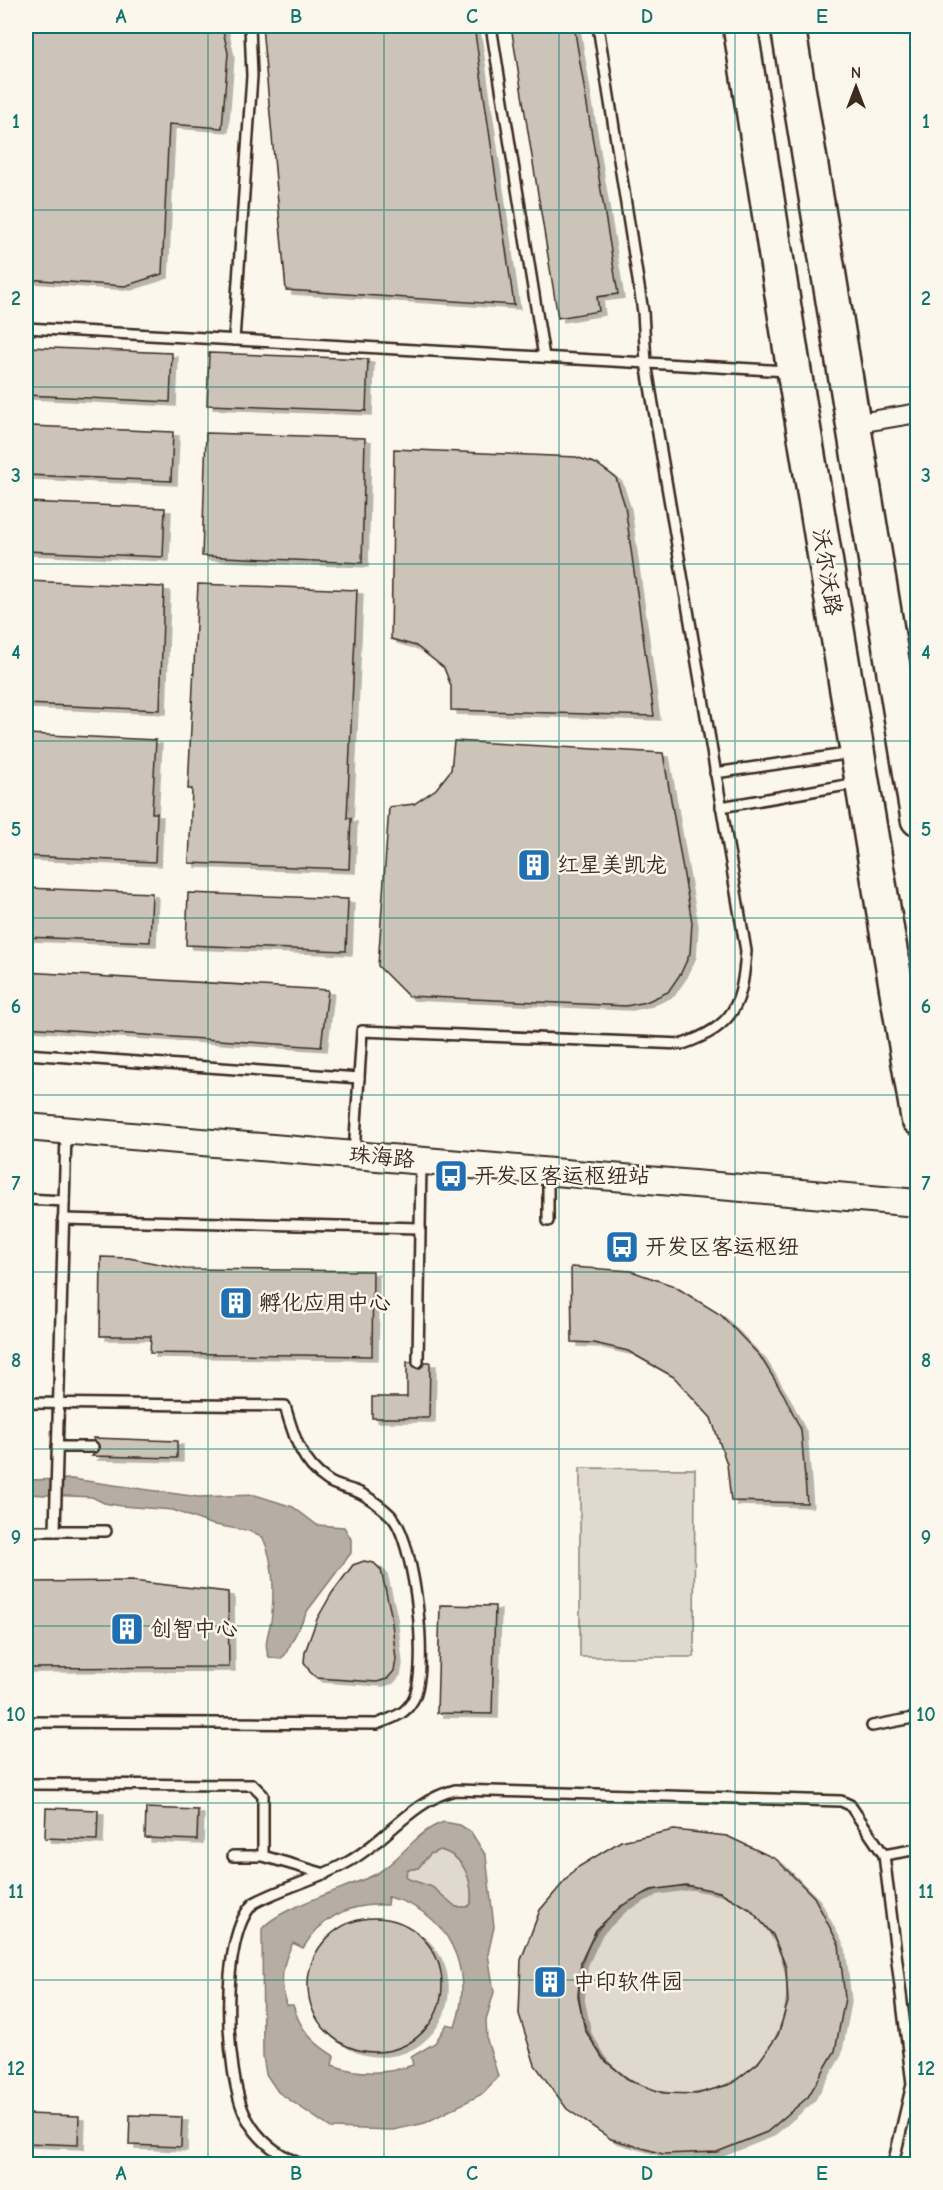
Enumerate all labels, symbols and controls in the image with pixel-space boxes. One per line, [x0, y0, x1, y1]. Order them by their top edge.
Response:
text: A [115, 5, 127, 28]
text: B [290, 5, 302, 28]
text: C [466, 5, 478, 28]
text: D [641, 5, 653, 28]
text: E [816, 5, 828, 28]
north arrow [826, 57, 886, 117]
text: N [851, 64, 861, 82]
text: 1 [12, 110, 20, 133]
text: 1 [922, 110, 930, 133]
text: 2 [11, 287, 21, 310]
text: 2 [921, 287, 931, 310]
text: 3 [11, 464, 21, 487]
text: 3 [921, 464, 931, 487]
street label: 沃尔沃路 [807, 527, 847, 617]
text: 4 [11, 641, 21, 664]
text: 4 [921, 641, 931, 664]
text: 5 [11, 818, 21, 841]
text: 5 [921, 818, 931, 841]
building icon: 红星美凯龙 [516, 847, 552, 883]
place label: 红星美凯龙 [557, 852, 667, 878]
text: 6 [11, 995, 21, 1018]
text: 6 [921, 995, 931, 1018]
street label: 珠海路 [348, 1141, 416, 1173]
bus stop icon: 开发区客运枢纽站 [433, 1158, 469, 1194]
place label: 开发区客运枢纽站 [474, 1163, 650, 1189]
text: 7 [12, 1172, 21, 1195]
text: 7 [922, 1172, 931, 1195]
bus stop icon: 开发区客运枢纽 [604, 1229, 640, 1265]
place label: 开发区客运枢纽 [645, 1234, 799, 1260]
building icon: 孵化应用中心 [218, 1285, 254, 1321]
place label: 孵化应用中心 [259, 1290, 391, 1316]
text: 8 [11, 1349, 21, 1372]
text: 8 [921, 1349, 931, 1372]
text: 9 [11, 1526, 21, 1549]
text: 9 [921, 1526, 931, 1549]
building icon: 创智中心 [109, 1611, 145, 1647]
place label: 创智中心 [150, 1616, 238, 1642]
text: 10 [6, 1703, 26, 1726]
text: 10 [916, 1703, 936, 1726]
text: 11 [8, 1880, 24, 1903]
text: 11 [918, 1880, 934, 1903]
building icon: 中印软件园 [532, 1964, 568, 2000]
place label: 中印软件园 [573, 1969, 683, 1995]
text: 12 [7, 2057, 25, 2080]
text: 12 [917, 2057, 935, 2080]
text: A [115, 2162, 127, 2185]
text: B [290, 2162, 302, 2185]
text: C [466, 2162, 478, 2185]
text: D [641, 2162, 653, 2185]
text: E [816, 2162, 828, 2185]

